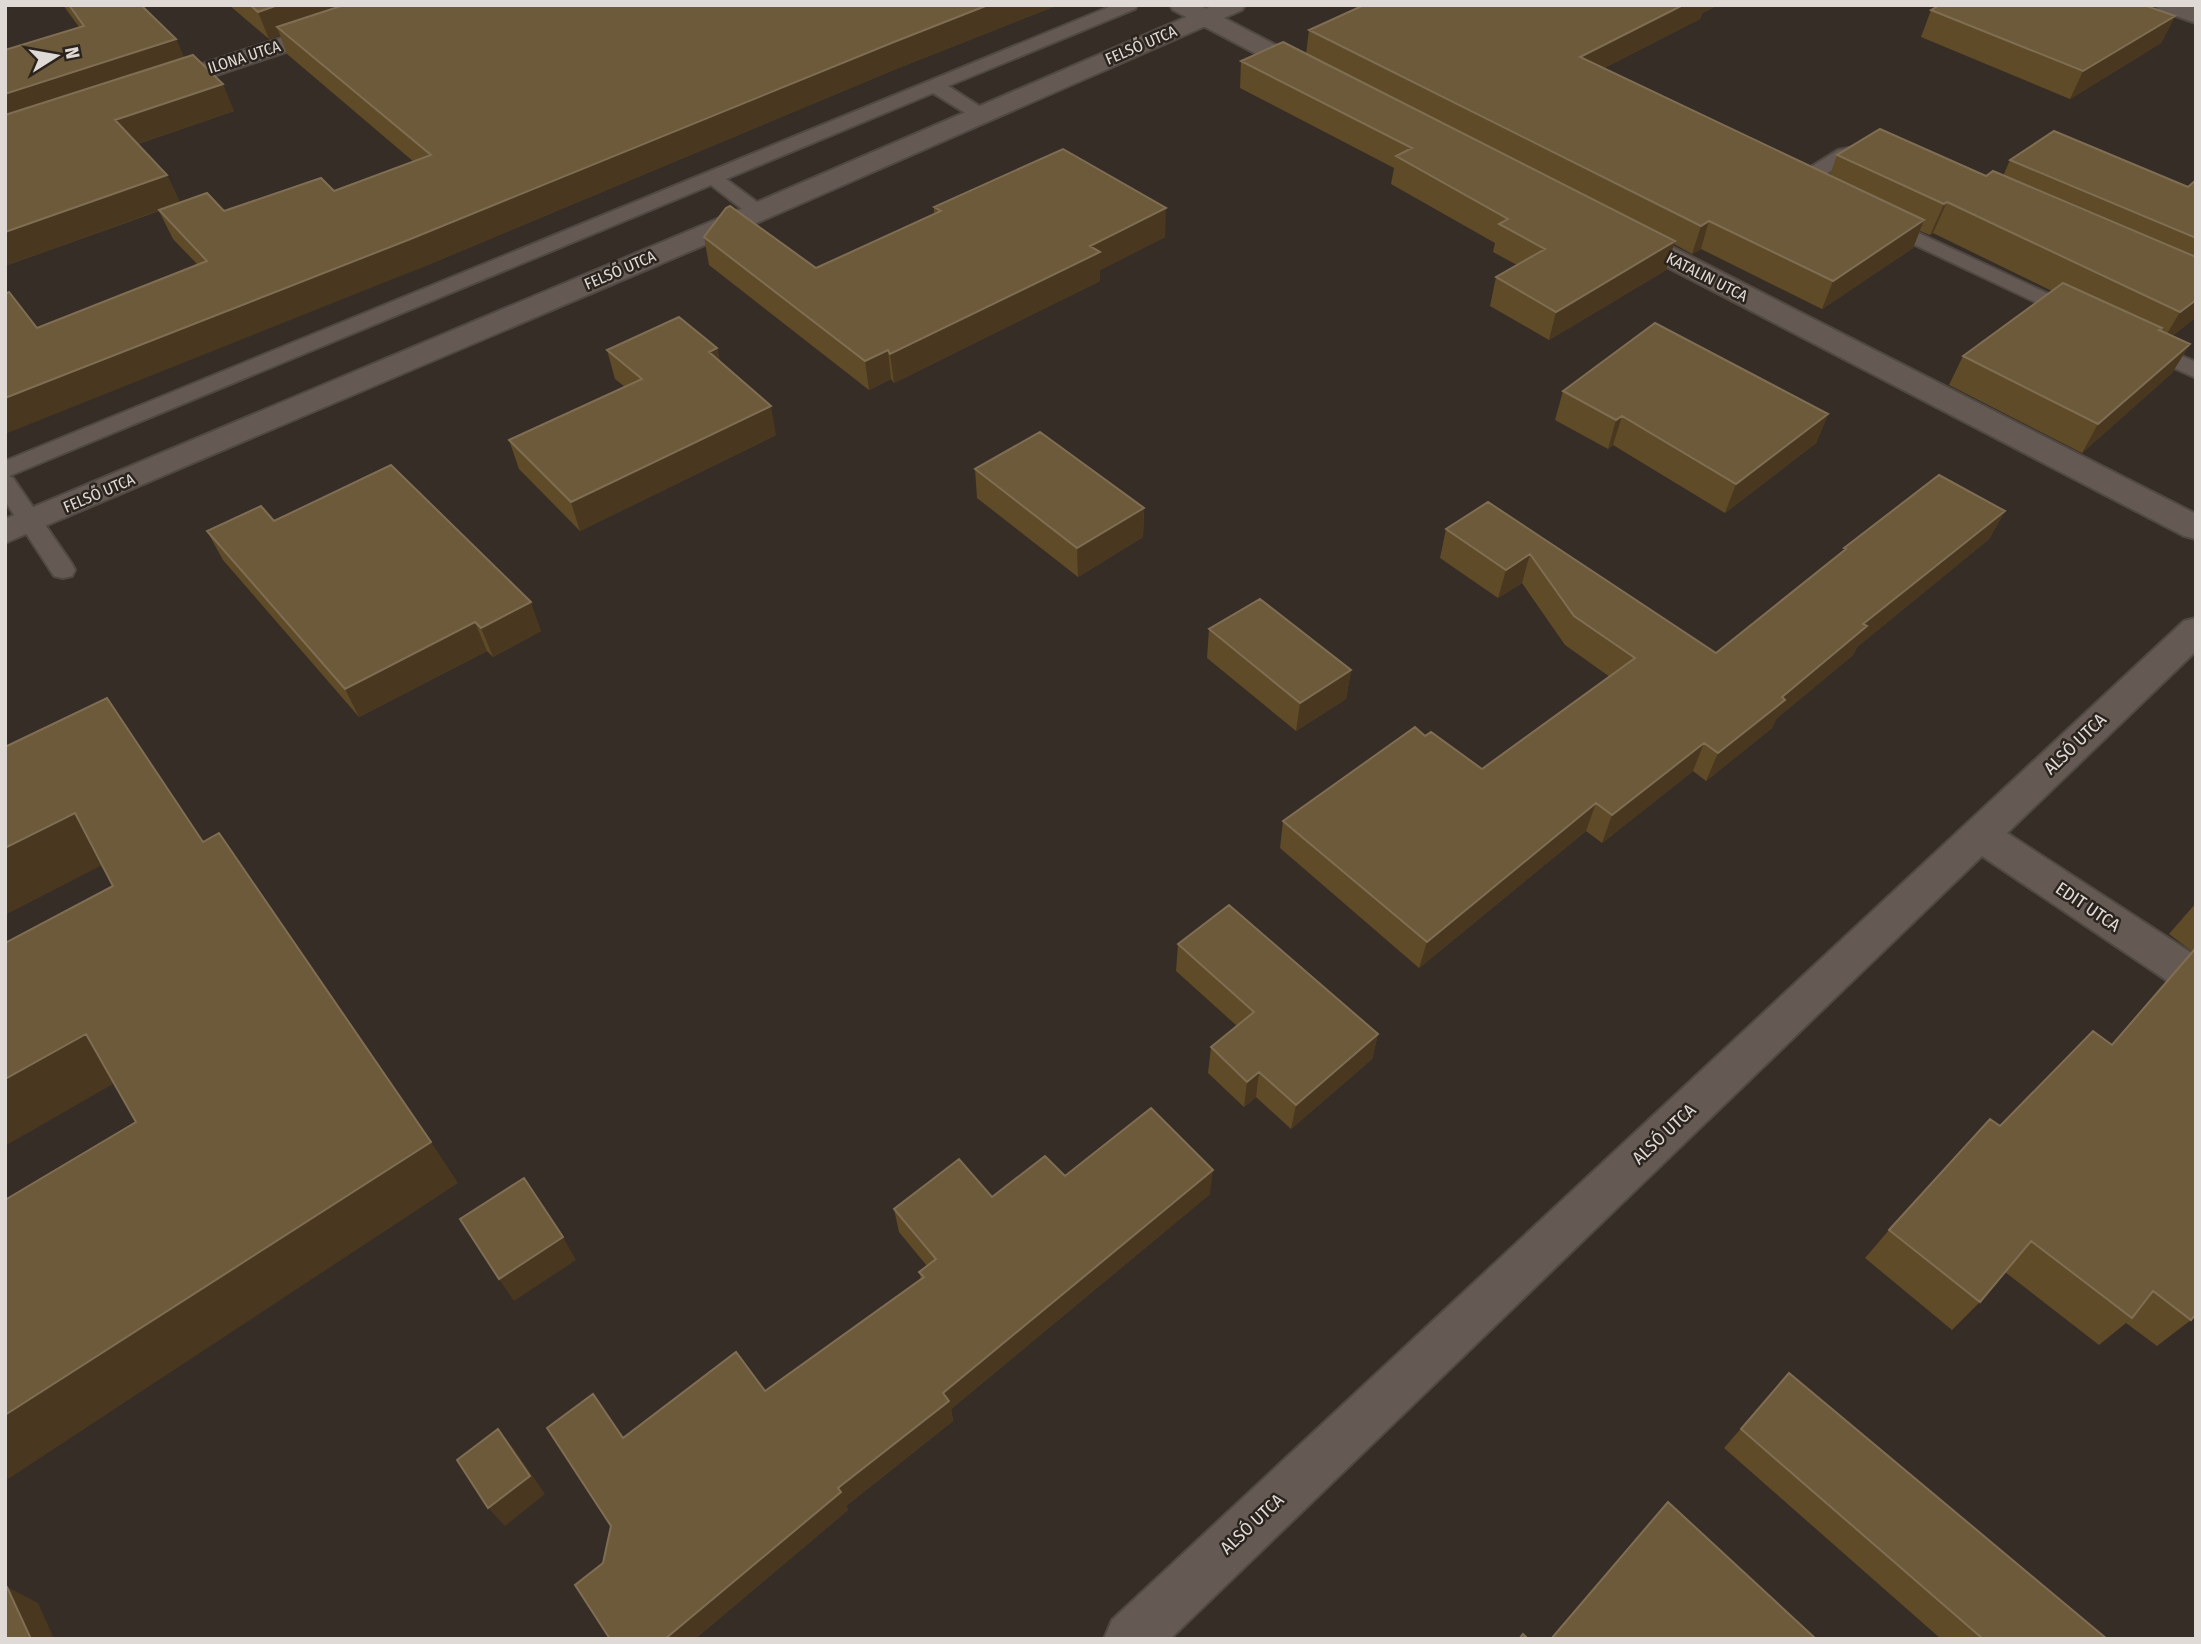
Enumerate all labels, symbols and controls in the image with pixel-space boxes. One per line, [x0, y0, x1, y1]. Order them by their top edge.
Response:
street label: FELSŐ UTCA [1102, 20, 1180, 69]
north arrow [21, 21, 91, 91]
street label: ILONA UTCA [205, 36, 283, 78]
text: N [60, 45, 85, 61]
street label: FELSŐ UTCA [581, 245, 659, 294]
street label: KATALIN UTCA [1663, 248, 1751, 306]
street label: FELSŐ UTCA [60, 468, 138, 517]
street label: ALSÓ UTCA [2039, 708, 2111, 779]
street label: EDIT UTCA [2052, 877, 2125, 937]
street label: ALSÓ UTCA [1628, 1099, 1701, 1169]
street label: ALSÓ UTCA [1216, 1489, 1289, 1559]

